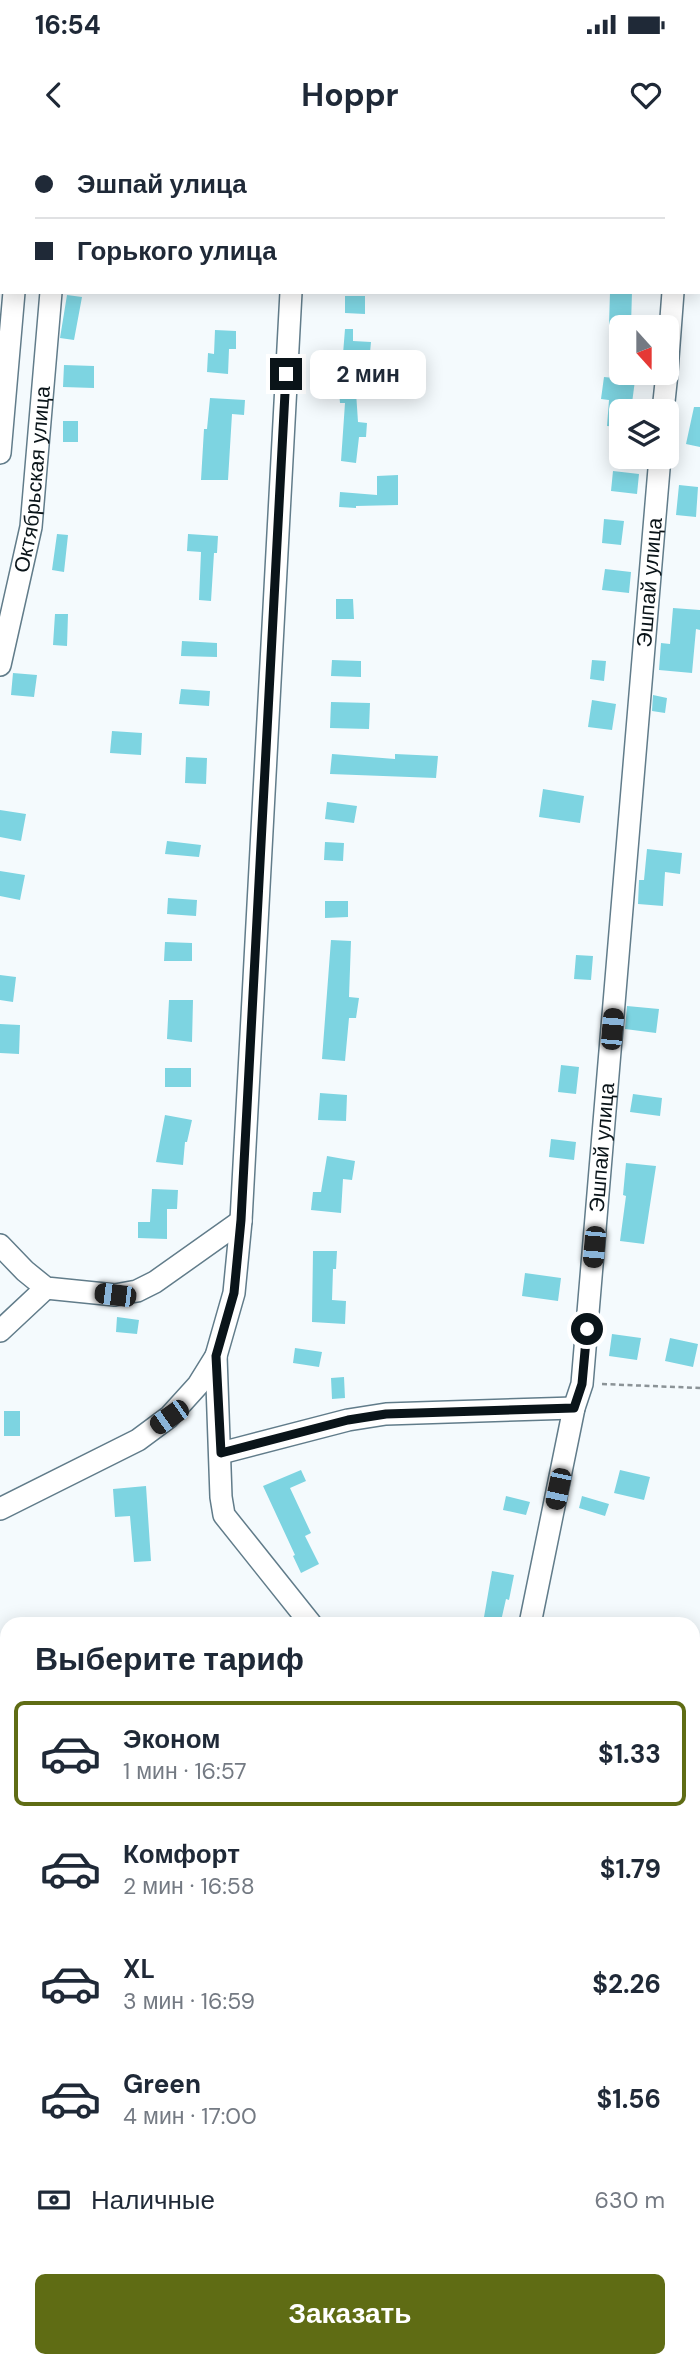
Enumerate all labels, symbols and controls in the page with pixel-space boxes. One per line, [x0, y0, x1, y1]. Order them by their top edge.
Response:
text: 16:54 [35, 8, 101, 42]
text: Hoppr [301, 74, 399, 116]
icon: back [35, 76, 73, 114]
icon: heart [627, 76, 665, 114]
text: Эшпай улица [77, 167, 247, 201]
text: Горького улица [77, 234, 277, 268]
north arrow [609, 315, 679, 385]
map controls [609, 315, 679, 469]
callout: 2 мин [310, 350, 426, 398]
route end [270, 358, 302, 390]
text: 2 мин [336, 359, 400, 389]
street label: Октябрьская улица [7, 384, 57, 575]
button: layers [609, 399, 679, 469]
street label: Эшпай улица [630, 516, 669, 649]
car [600, 1007, 625, 1051]
street label: Эшпай улица [582, 1081, 621, 1214]
car [582, 1225, 607, 1269]
car [93, 1282, 138, 1308]
route start [571, 1313, 603, 1345]
car [146, 1396, 193, 1438]
car [544, 1466, 573, 1512]
text: Выберите тариф [35, 1638, 304, 1680]
icon: car [39, 1722, 102, 1785]
text: Эконом [123, 1722, 221, 1756]
text: $1.33 [598, 1737, 661, 1771]
text: 1 мин · 16:57 [123, 1756, 247, 1786]
icon: car [39, 1837, 102, 1900]
text: Комфорт [123, 1837, 240, 1871]
text: $1.79 [600, 1852, 661, 1886]
text: 2 мин · 16:58 [123, 1871, 255, 1901]
icon: car [39, 1952, 102, 2015]
text: XL [123, 1952, 155, 1986]
text: $2.26 [592, 1967, 661, 2001]
text: 3 мин · 16:59 [123, 1986, 255, 2016]
icon: car [39, 2067, 102, 2130]
text: Green [123, 2067, 201, 2101]
text: $1.56 [597, 2082, 661, 2116]
text: 4 мин · 17:00 [123, 2101, 257, 2131]
icon: cash [35, 2181, 73, 2219]
text: Наличные [91, 2183, 215, 2217]
text: 630 m [595, 2185, 665, 2215]
button: Заказать [35, 2274, 665, 2354]

